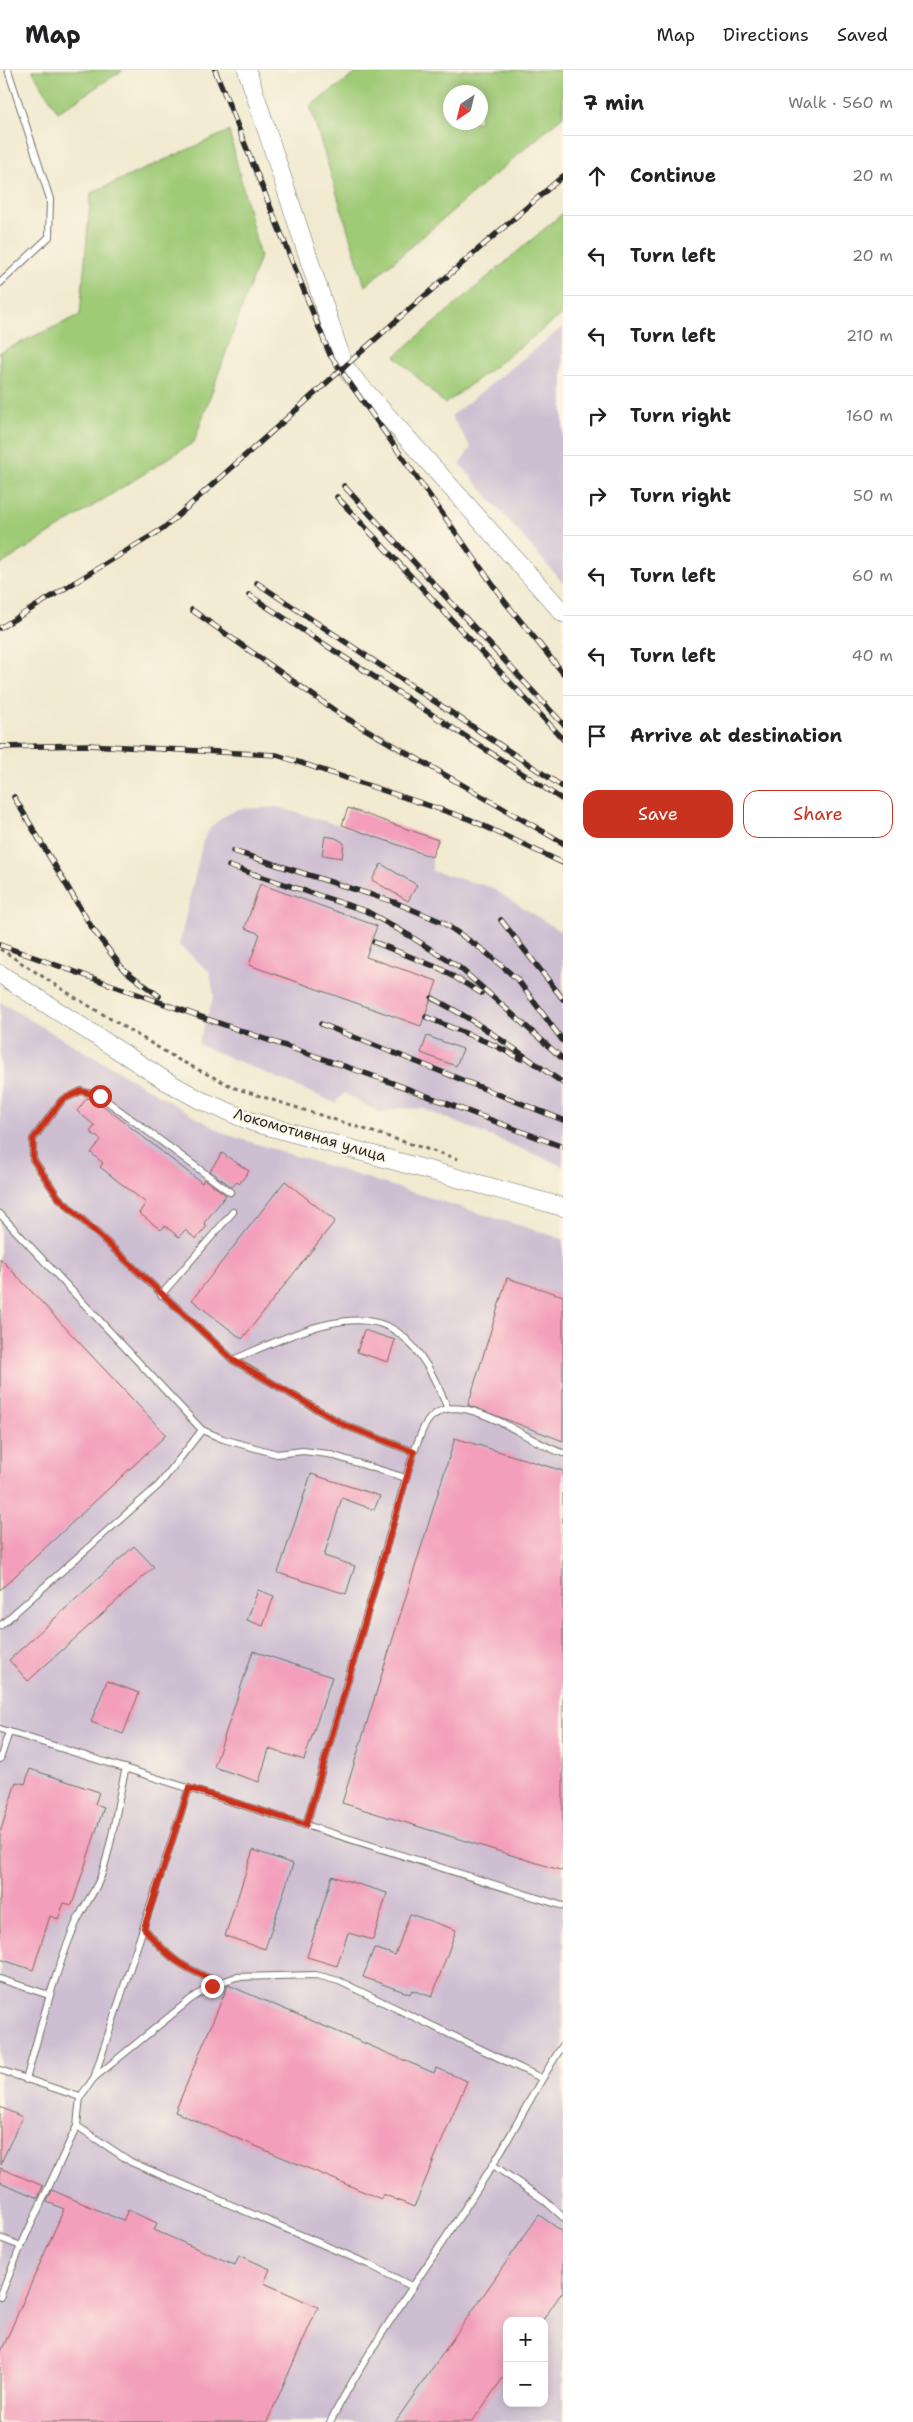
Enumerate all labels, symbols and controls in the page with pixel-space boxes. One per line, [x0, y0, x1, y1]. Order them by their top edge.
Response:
text: Map [25, 19, 81, 51]
text: Map [657, 23, 695, 47]
text: Directions [723, 23, 809, 47]
text: Saved [837, 23, 888, 47]
north arrow [443, 85, 488, 130]
text: 7 min [583, 89, 644, 117]
text: Walk · 560 m [788, 92, 893, 113]
icon: ahead [583, 162, 611, 190]
text: Continue [630, 163, 716, 188]
text: 20 m [852, 165, 893, 186]
icon: left [583, 242, 611, 270]
text: Turn left [630, 243, 716, 268]
text: 20 m [852, 245, 893, 266]
icon: left [583, 322, 611, 350]
text: Turn left [630, 323, 716, 348]
text: 210 m [846, 325, 893, 346]
icon: right [583, 402, 611, 430]
text: Turn right [630, 403, 731, 428]
text: 160 m [846, 405, 893, 426]
icon: right [583, 482, 611, 510]
text: Turn right [630, 483, 731, 508]
text: 50 m [853, 485, 893, 506]
icon: left [583, 562, 611, 590]
text: Turn left [630, 563, 716, 588]
text: 60 m [852, 565, 893, 586]
icon: left [583, 642, 611, 670]
text: Turn left [630, 643, 716, 668]
text: 40 m [851, 645, 893, 666]
icon: arrive [583, 722, 611, 750]
text: Arrive at destination [630, 723, 842, 748]
button: Save [583, 790, 733, 838]
button: Share [743, 790, 893, 838]
route start [89, 1085, 112, 1108]
street label: Локомотивная улица [231, 1104, 389, 1167]
route end [201, 1975, 224, 1998]
map controls [503, 2317, 548, 2407]
button: + [503, 2317, 548, 2362]
button: − [503, 2362, 548, 2407]

